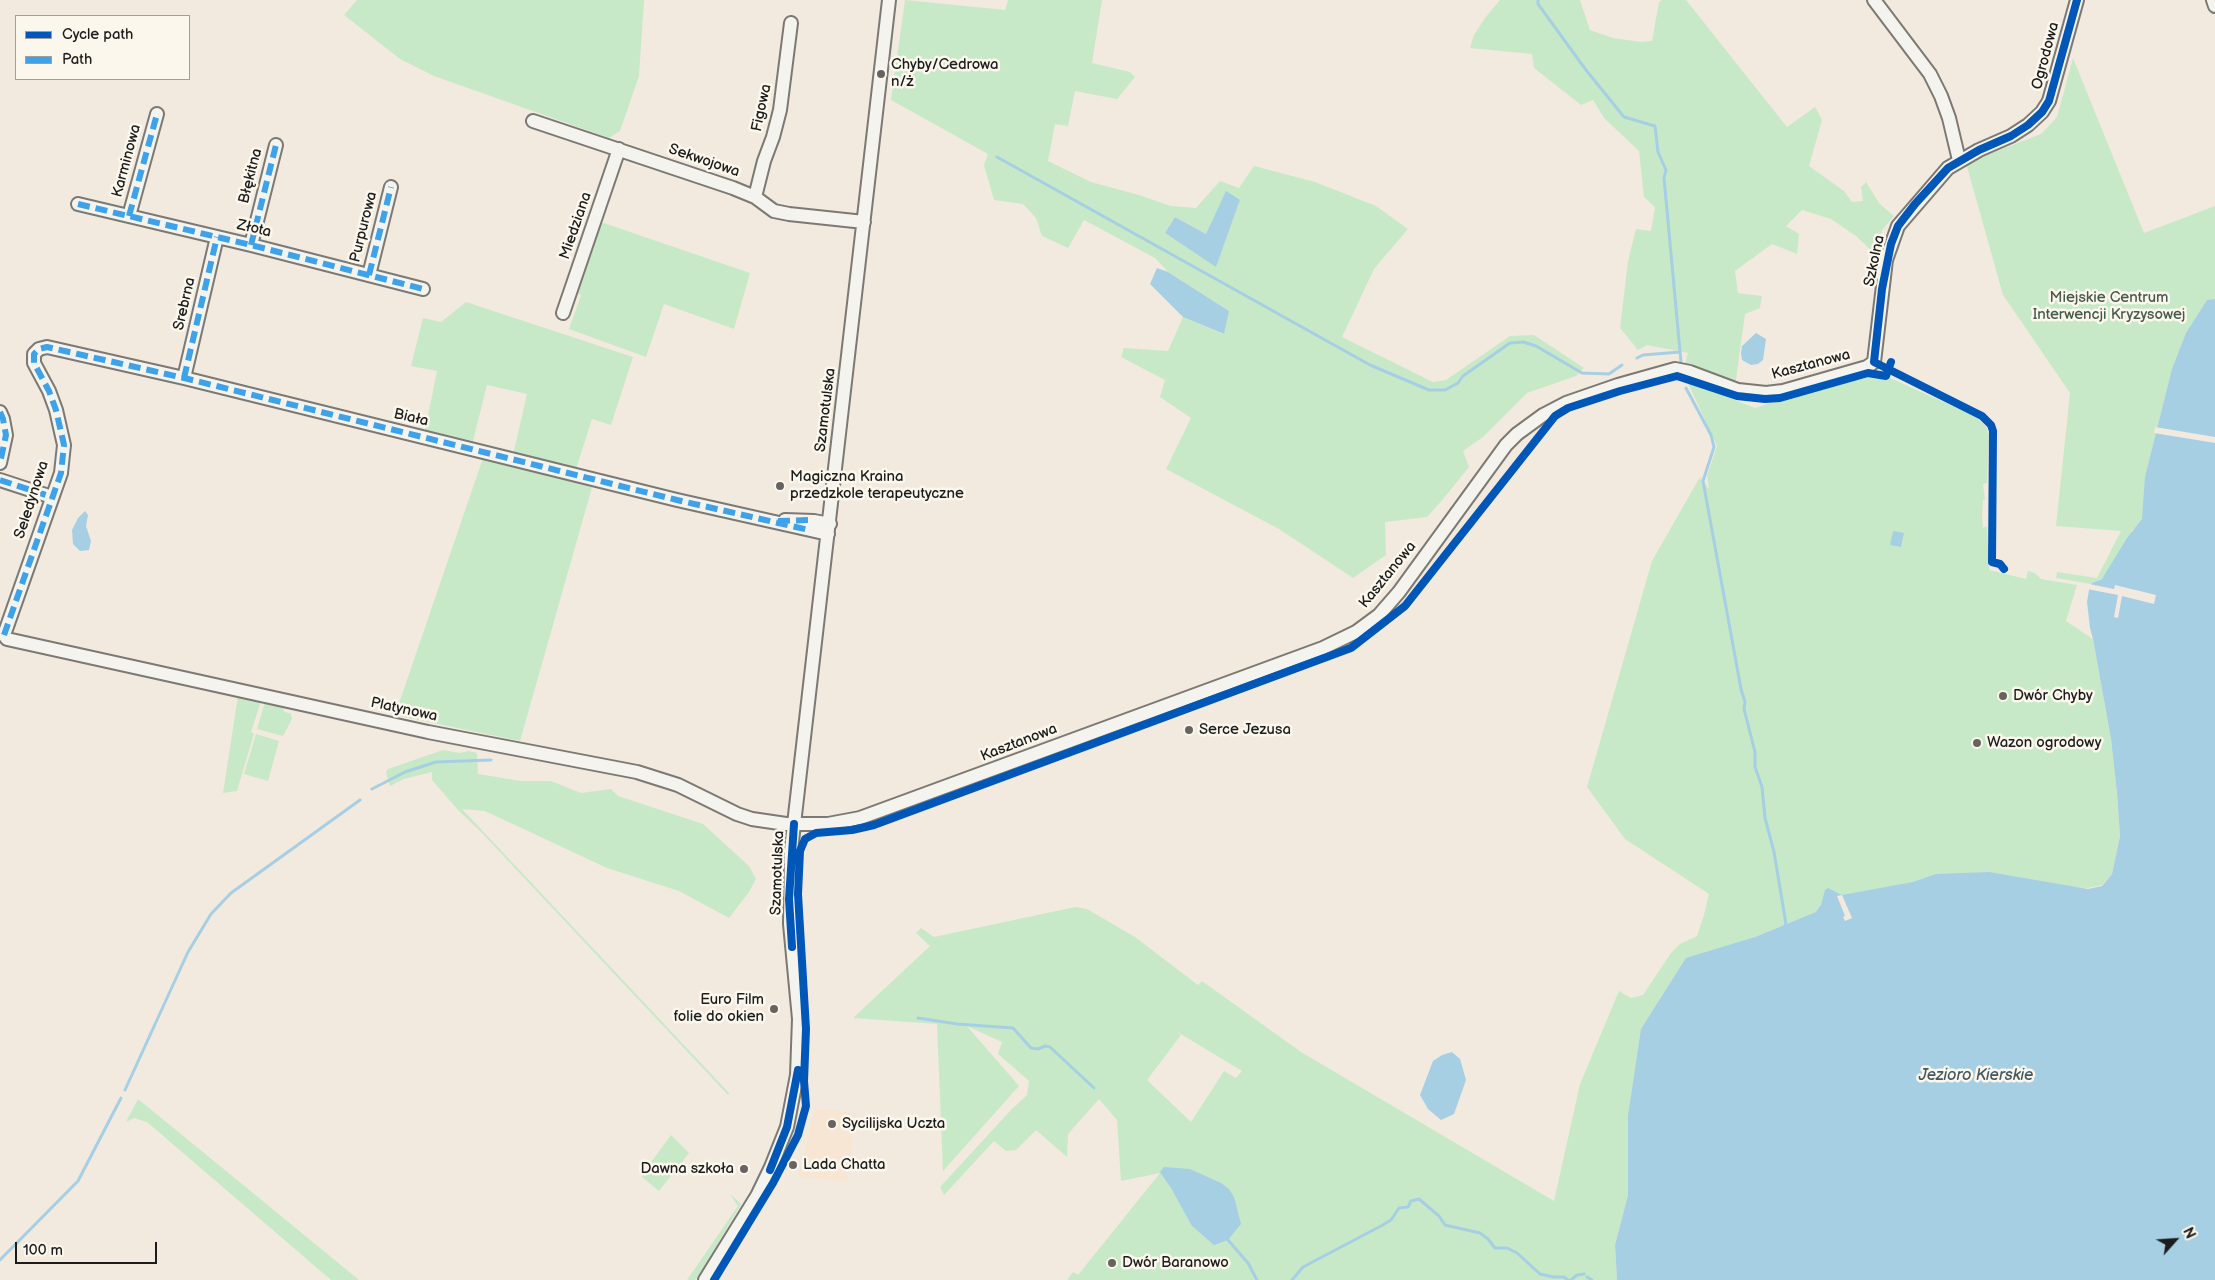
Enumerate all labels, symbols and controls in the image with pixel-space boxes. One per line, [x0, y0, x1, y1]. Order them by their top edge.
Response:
legend [15, 15, 190, 80]
street label: Ogrodowa [2028, 20, 2064, 92]
text: Cycle path [62, 25, 133, 44]
text: Path [62, 50, 92, 69]
place label: Chyby/Cedrowa n/ż [891, 56, 999, 91]
marker: Chyby/Cedrowa n/ż [875, 68, 887, 80]
street label: Figowa [748, 83, 776, 133]
street label: Karminowa [109, 123, 145, 199]
street label: Sekwojowa [666, 140, 742, 182]
street label: Błękitna [235, 147, 267, 205]
street label: Purpurowa [347, 190, 381, 264]
street label: Miedziana [556, 190, 596, 262]
street label: Złota [235, 216, 273, 242]
street label: Szkolna [1861, 234, 1889, 288]
street label: Srebrna [170, 276, 200, 332]
park label: Miejskie Centrum Interwencji Kryzysowej [2033, 289, 2185, 324]
street label: Kasztanowa [1770, 346, 1852, 384]
street label: Szamotulska [812, 367, 840, 453]
street label: Biała [392, 405, 430, 431]
street label: Seledynowa [11, 459, 53, 541]
place label: Magiczna Kraina przedzkole terapeutyczne [790, 468, 964, 503]
marker: Magiczna Kraina przedzkole terapeutyczne [774, 480, 786, 492]
street label: Kasztanowa [1356, 538, 1420, 612]
place label: Dwór Chyby [2013, 687, 2093, 705]
marker: Dwór Chyby [1997, 690, 2009, 702]
street label: Platynowa [369, 694, 439, 726]
street label: Kasztanowa [978, 720, 1060, 766]
place label: Serce Jezusa [1199, 721, 1291, 739]
marker: Serce Jezusa [1183, 724, 1195, 736]
place label: Wazon ogrodowy [1987, 734, 2101, 752]
marker: Wazon ogrodowy [1971, 737, 1983, 749]
street label: Szamotulska [768, 830, 788, 916]
place label: Euro Film folie do okien [674, 991, 764, 1026]
marker: Euro Film folie do okien [768, 1003, 780, 1015]
water label: Jezioro Kierskie [1919, 1066, 2033, 1086]
place label: Sycilijska Uczta [842, 1115, 945, 1133]
marker: Sycilijska Uczta [826, 1118, 838, 1130]
place label: Lada Chatta [803, 1156, 885, 1174]
marker: Lada Chatta [787, 1159, 799, 1171]
place label: Dawna szkoła [640, 1160, 734, 1178]
marker: Dawna szkoła [738, 1163, 750, 1175]
north arrow [2150, 1215, 2200, 1265]
text: N [2179, 1225, 2199, 1242]
scale bar [18, 1232, 160, 1264]
text: 100 m [23, 1241, 63, 1260]
place label: Dwór Baranowo [1122, 1254, 1229, 1272]
marker: Dwór Baranowo [1106, 1257, 1118, 1269]

